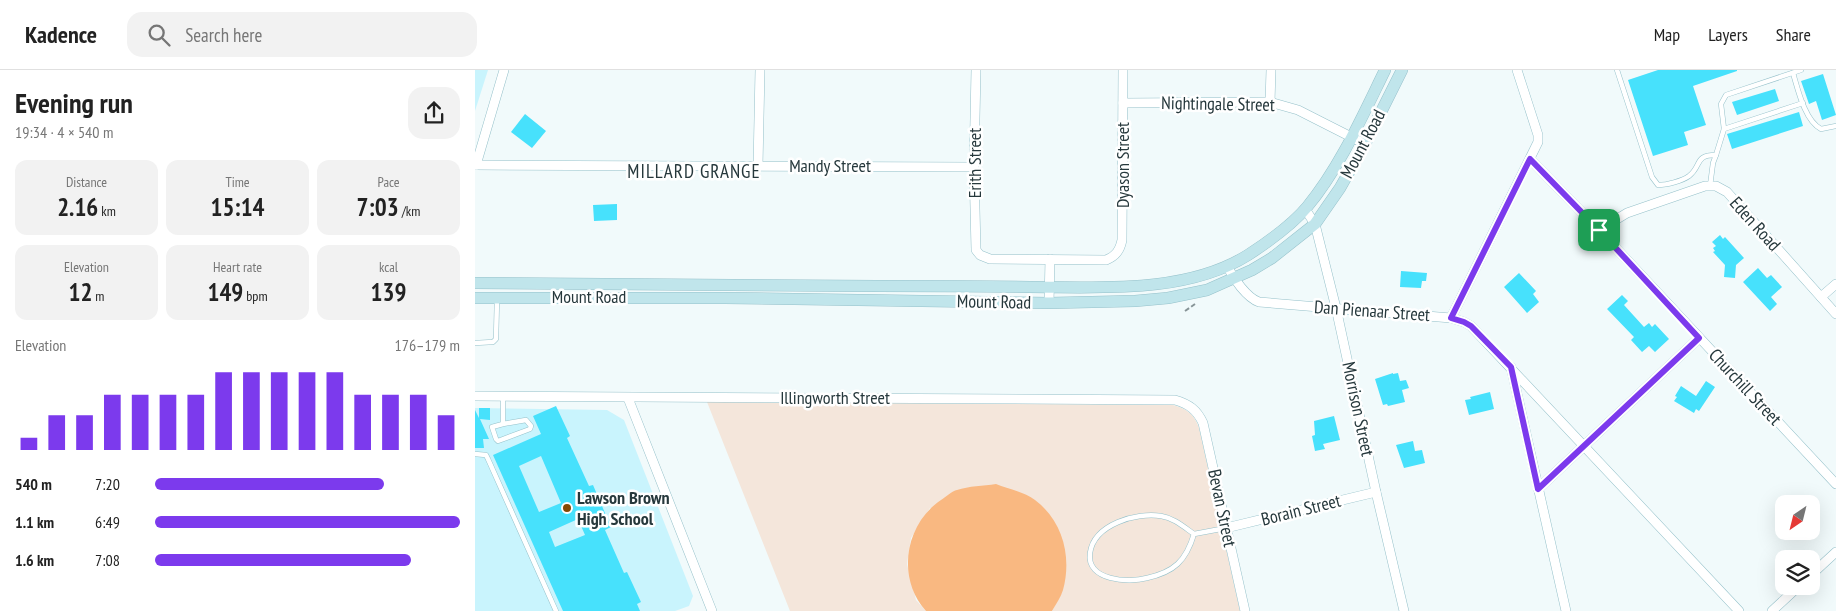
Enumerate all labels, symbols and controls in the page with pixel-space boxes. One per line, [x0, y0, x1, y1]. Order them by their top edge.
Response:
search box [127, 12, 477, 57]
text: Kadence [25, 19, 97, 50]
icon: search [145, 21, 173, 49]
text: Search here [185, 23, 262, 47]
text: Map [1654, 23, 1680, 46]
text: Layers [1708, 23, 1748, 46]
text: Share [1776, 23, 1811, 46]
text: Evening run [15, 84, 133, 121]
button: share [408, 87, 460, 139]
street label: Nightingale Street [1161, 91, 1275, 116]
street label: Mount Road [1335, 106, 1390, 182]
text: 19:34 · 4 × 540 m [15, 122, 113, 142]
street label: Dyason Street [1111, 122, 1134, 208]
street label: Erith Street [963, 128, 986, 198]
street label: Mandy Street [789, 154, 871, 177]
district label: MILLARD GRANGE [627, 159, 761, 183]
text: Distance [66, 173, 107, 191]
text: Time [225, 173, 250, 191]
text: Pace [377, 173, 400, 191]
text: 2.16 [57, 191, 98, 223]
text: 15:14 [210, 191, 265, 223]
text: 7:03 [357, 191, 399, 223]
street label: Eden Road [1725, 192, 1786, 256]
text: km [98, 202, 116, 220]
text: /km [399, 202, 420, 220]
pin [1578, 209, 1620, 251]
icon: arrive [1585, 216, 1613, 244]
text: Elevation [64, 258, 109, 276]
text: Heart rate [213, 258, 262, 276]
text: kcal [379, 258, 398, 276]
text: 12 [69, 276, 92, 308]
text: 149 [207, 276, 243, 308]
text: 139 [371, 276, 406, 308]
street label: Mount Road [552, 285, 626, 308]
text: m [92, 287, 105, 305]
text: bpm [243, 287, 268, 305]
street label: Mount Road [957, 289, 1031, 314]
street label: Dan Pienaar Street [1313, 295, 1431, 326]
text: Elevation [15, 335, 66, 355]
text: 176–179 m [395, 335, 460, 355]
street label: Churchill Street [1704, 343, 1787, 430]
street label: Morrison Street [1337, 360, 1380, 458]
street label: Illingworth Street [780, 386, 890, 409]
street label: Bevan Street [1203, 467, 1242, 549]
text: 540 m [15, 474, 52, 494]
text: 7:20 [95, 474, 120, 494]
place label: Lawson Brown High School [577, 486, 670, 530]
street label: Borain Street [1259, 489, 1343, 531]
north arrow [1775, 495, 1820, 540]
map controls [1775, 495, 1820, 595]
marker: Lawson Brown High School [561, 502, 573, 514]
text: 1.1 km [15, 512, 54, 532]
text: 6:49 [95, 512, 120, 532]
text: 1.6 km [15, 550, 54, 570]
text: 7:08 [95, 550, 120, 570]
button: layers [1775, 550, 1820, 595]

